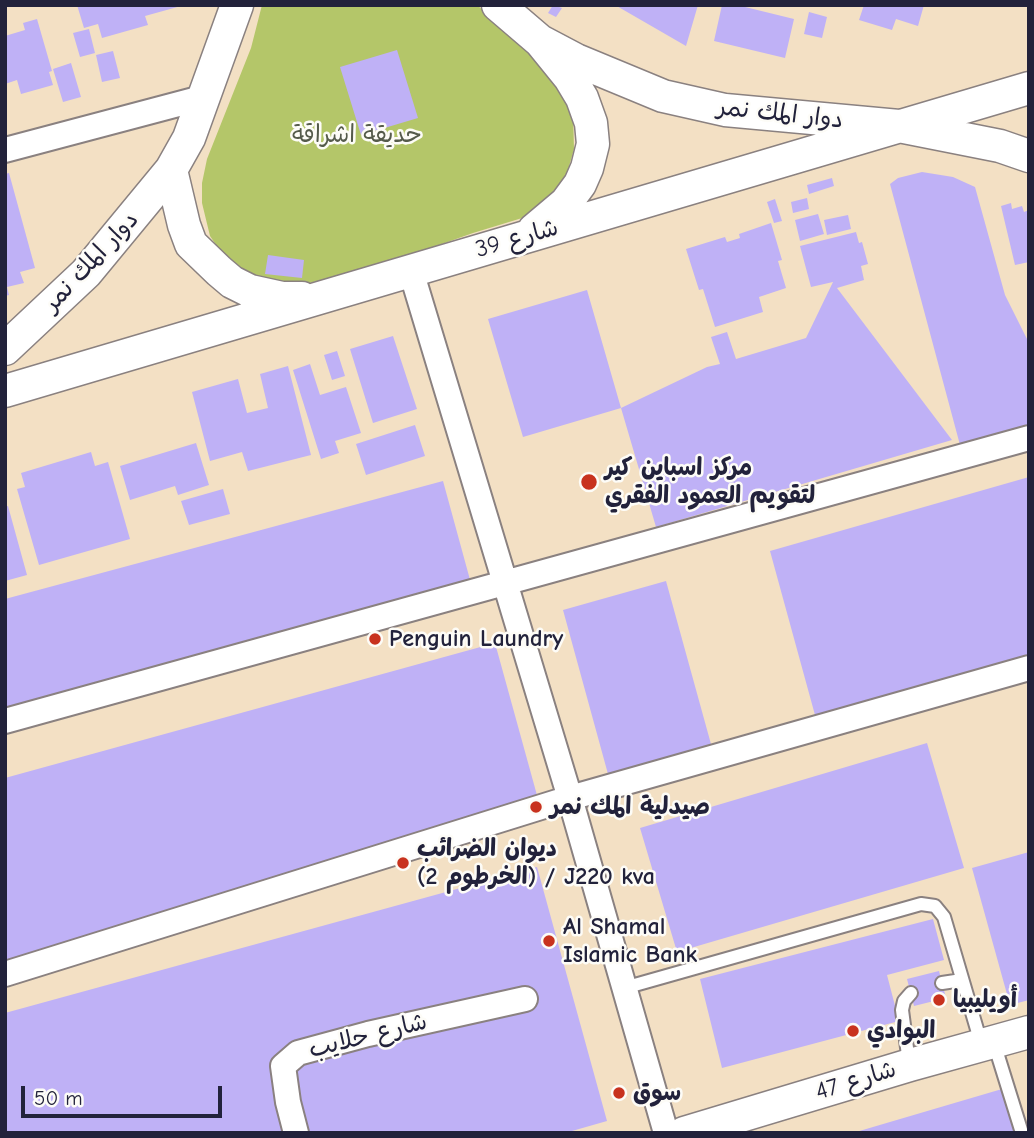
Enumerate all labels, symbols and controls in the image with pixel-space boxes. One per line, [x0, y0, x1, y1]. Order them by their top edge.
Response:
street label: دوار المك نمر [715, 93, 845, 135]
park label: حديقة اشراقة [292, 121, 422, 149]
street label: دوار المك نمر [37, 206, 145, 318]
street label: شارع 39 [472, 213, 562, 265]
place label: مركز اسباين كير لتقويم العمود الفقري [605, 454, 815, 510]
marker: مركز اسباين كير لتقويم العمود الفقري [579, 472, 599, 492]
place label: Penguin Laundry [389, 625, 563, 653]
marker: Penguin Laundry [367, 631, 383, 647]
place label: صيدلية المك نمر [550, 793, 710, 821]
marker: صيدلية المك نمر [528, 799, 544, 815]
place label: ديوان الضرائب (الخرطوم 2) / J220 kva [417, 835, 655, 891]
marker: ديوان الضرائب (الخرطوم 2) / J220 kva [395, 855, 411, 871]
place label: Al Shamal Islamic Bank [563, 913, 697, 969]
marker: Al Shamal Islamic Bank [541, 933, 557, 949]
place label: أويليبيا [953, 986, 1017, 1014]
marker: أويليبيا [931, 992, 947, 1008]
street label: شارع حلايب [306, 1007, 430, 1065]
place label: البوادي [867, 1017, 935, 1045]
marker: البوادي [845, 1023, 861, 1039]
street label: شارع 47 [812, 1055, 900, 1107]
scale bar [24, 1072, 226, 1116]
place label: سوق [633, 1079, 681, 1107]
marker: سوق [611, 1085, 627, 1101]
text: 50 m [34, 1086, 83, 1110]

